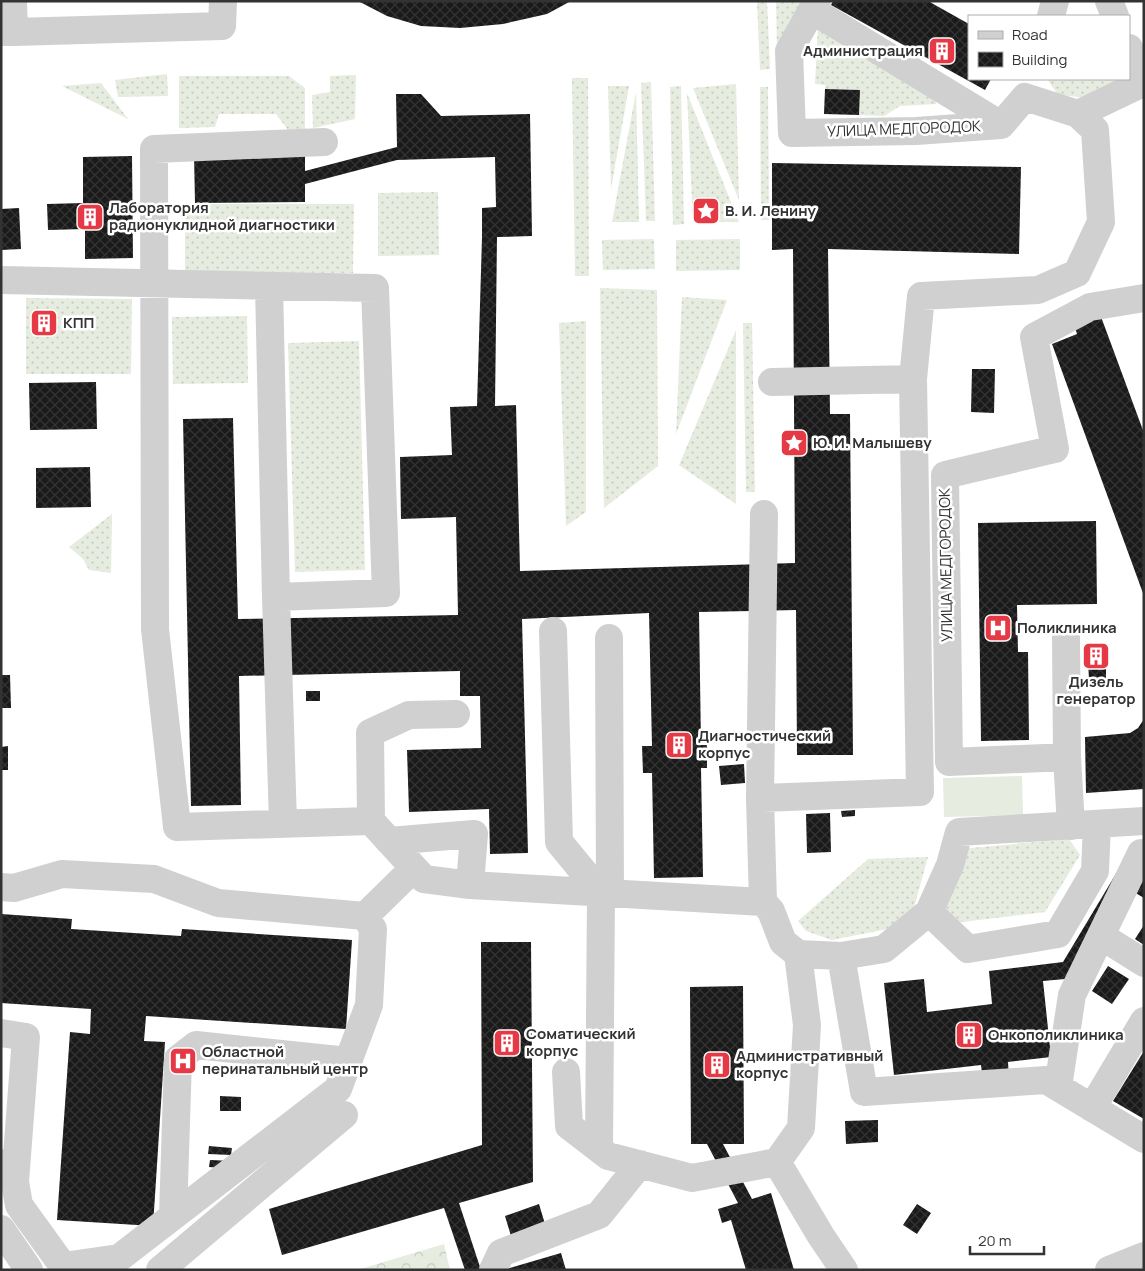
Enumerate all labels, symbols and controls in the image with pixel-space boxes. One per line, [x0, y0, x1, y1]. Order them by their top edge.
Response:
legend [968, 15, 1130, 80]
text: Road [1012, 24, 1048, 45]
building icon: Администрация [927, 36, 957, 66]
place label: Администрация [803, 40, 923, 61]
text: Building [1012, 49, 1067, 70]
street label: УЛИЦА МЕДГОРОДОК [827, 115, 981, 142]
place icon: В. И. Ленину [691, 196, 721, 226]
place label: Лаборатория радионуклидной диагностики [109, 197, 335, 235]
place label: В. И. Ленину [725, 200, 817, 221]
building icon: Лаборатория радионуклидной диагностики [75, 202, 105, 232]
building icon: КПП [29, 308, 59, 338]
place label: КПП [63, 312, 94, 333]
place icon: Ю. И. Малышеву [779, 428, 809, 458]
place label: Ю. И. Малышеву [813, 432, 932, 453]
street label: УЛИЦА МЕДГОРОДОК [934, 488, 957, 642]
hospital icon: Поликлиника [983, 613, 1013, 643]
place label: Поликлиника [1017, 617, 1117, 638]
building icon: Дизель генератор [1081, 641, 1111, 671]
place label: Дизель генератор [1057, 671, 1135, 709]
place label: Диагностический корпус [698, 725, 831, 763]
building icon: Диагностический корпус [664, 730, 694, 760]
building icon: Онкополиклиника [954, 1020, 984, 1050]
place label: Соматический корпус [526, 1023, 636, 1061]
place label: Онкополиклиника [988, 1024, 1124, 1045]
building icon: Соматический корпус [492, 1028, 522, 1058]
place label: Областной перинатальный центр [202, 1041, 368, 1079]
place label: Административный корпус [736, 1045, 883, 1083]
hospital icon: Областной перинатальный центр [168, 1046, 198, 1076]
building icon: Административный корпус [702, 1050, 732, 1080]
scale bar [970, 1224, 1044, 1256]
text: 20 m [978, 1230, 1011, 1251]

